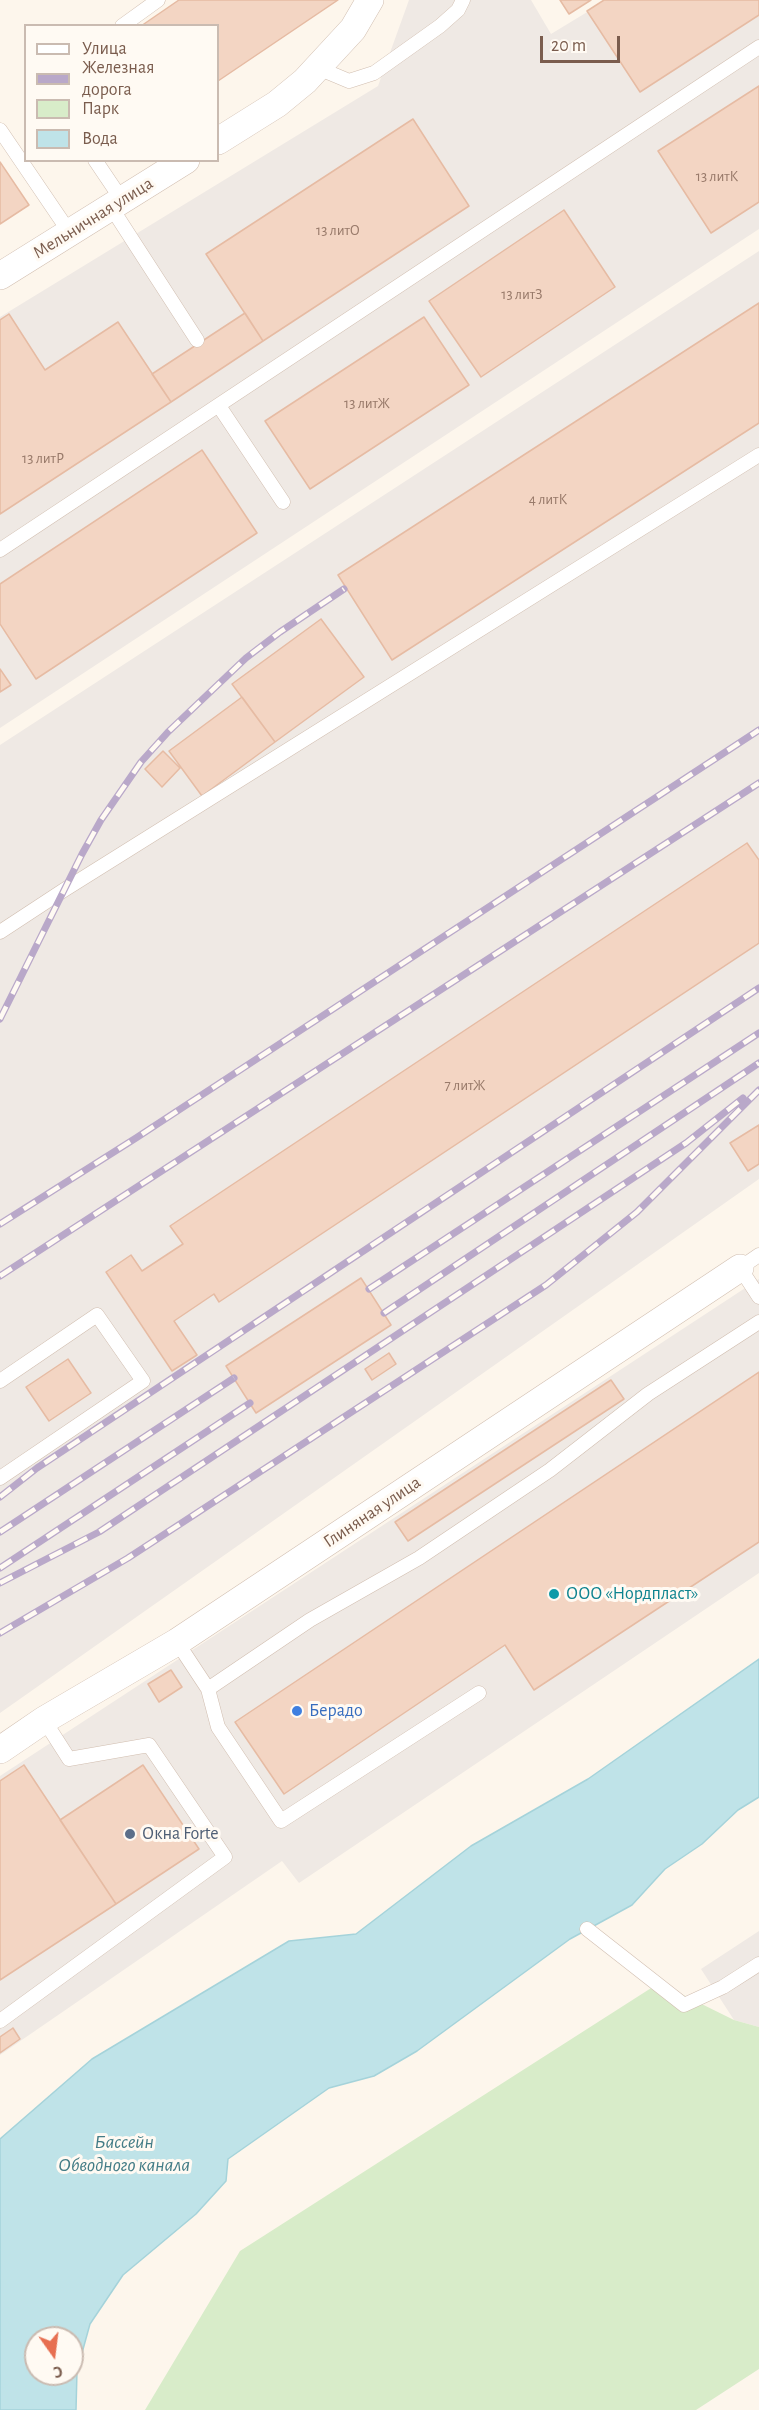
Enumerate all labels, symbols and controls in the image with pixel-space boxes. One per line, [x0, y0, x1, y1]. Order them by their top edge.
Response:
legend [24, 24, 219, 162]
scale bar [543, 24, 622, 62]
text: 20 m [551, 37, 586, 55]
text: Улица [82, 40, 127, 58]
text: Железная дорога [82, 59, 154, 99]
text: Парк [82, 100, 119, 118]
text: Вода [82, 130, 118, 148]
house number: 13 литК [696, 167, 738, 185]
street label: Мельничная улица [29, 172, 157, 264]
house number: 13 литО [316, 221, 360, 239]
house number: 13 литЗ [501, 285, 543, 303]
house number: 13 литЖ [344, 394, 390, 412]
house number: 13 литР [22, 449, 64, 467]
house number: 4 литК [529, 490, 567, 508]
house number: 7 литЖ [445, 1076, 485, 1094]
street label: Глиняная улица [319, 1471, 425, 1553]
place label: ООО «Нордпласт» [566, 1583, 698, 1605]
marker: ООО «Нордпласт» [547, 1587, 561, 1601]
place label: Берадо [309, 1700, 363, 1722]
marker: Берадо [290, 1704, 304, 1718]
place label: Окна Forte [142, 1823, 219, 1845]
marker: Окна Forte [123, 1827, 137, 1841]
water label: Бассейн Обводного канала [58, 2130, 190, 2177]
north arrow [24, 2326, 84, 2386]
text: С [52, 2363, 64, 2380]

